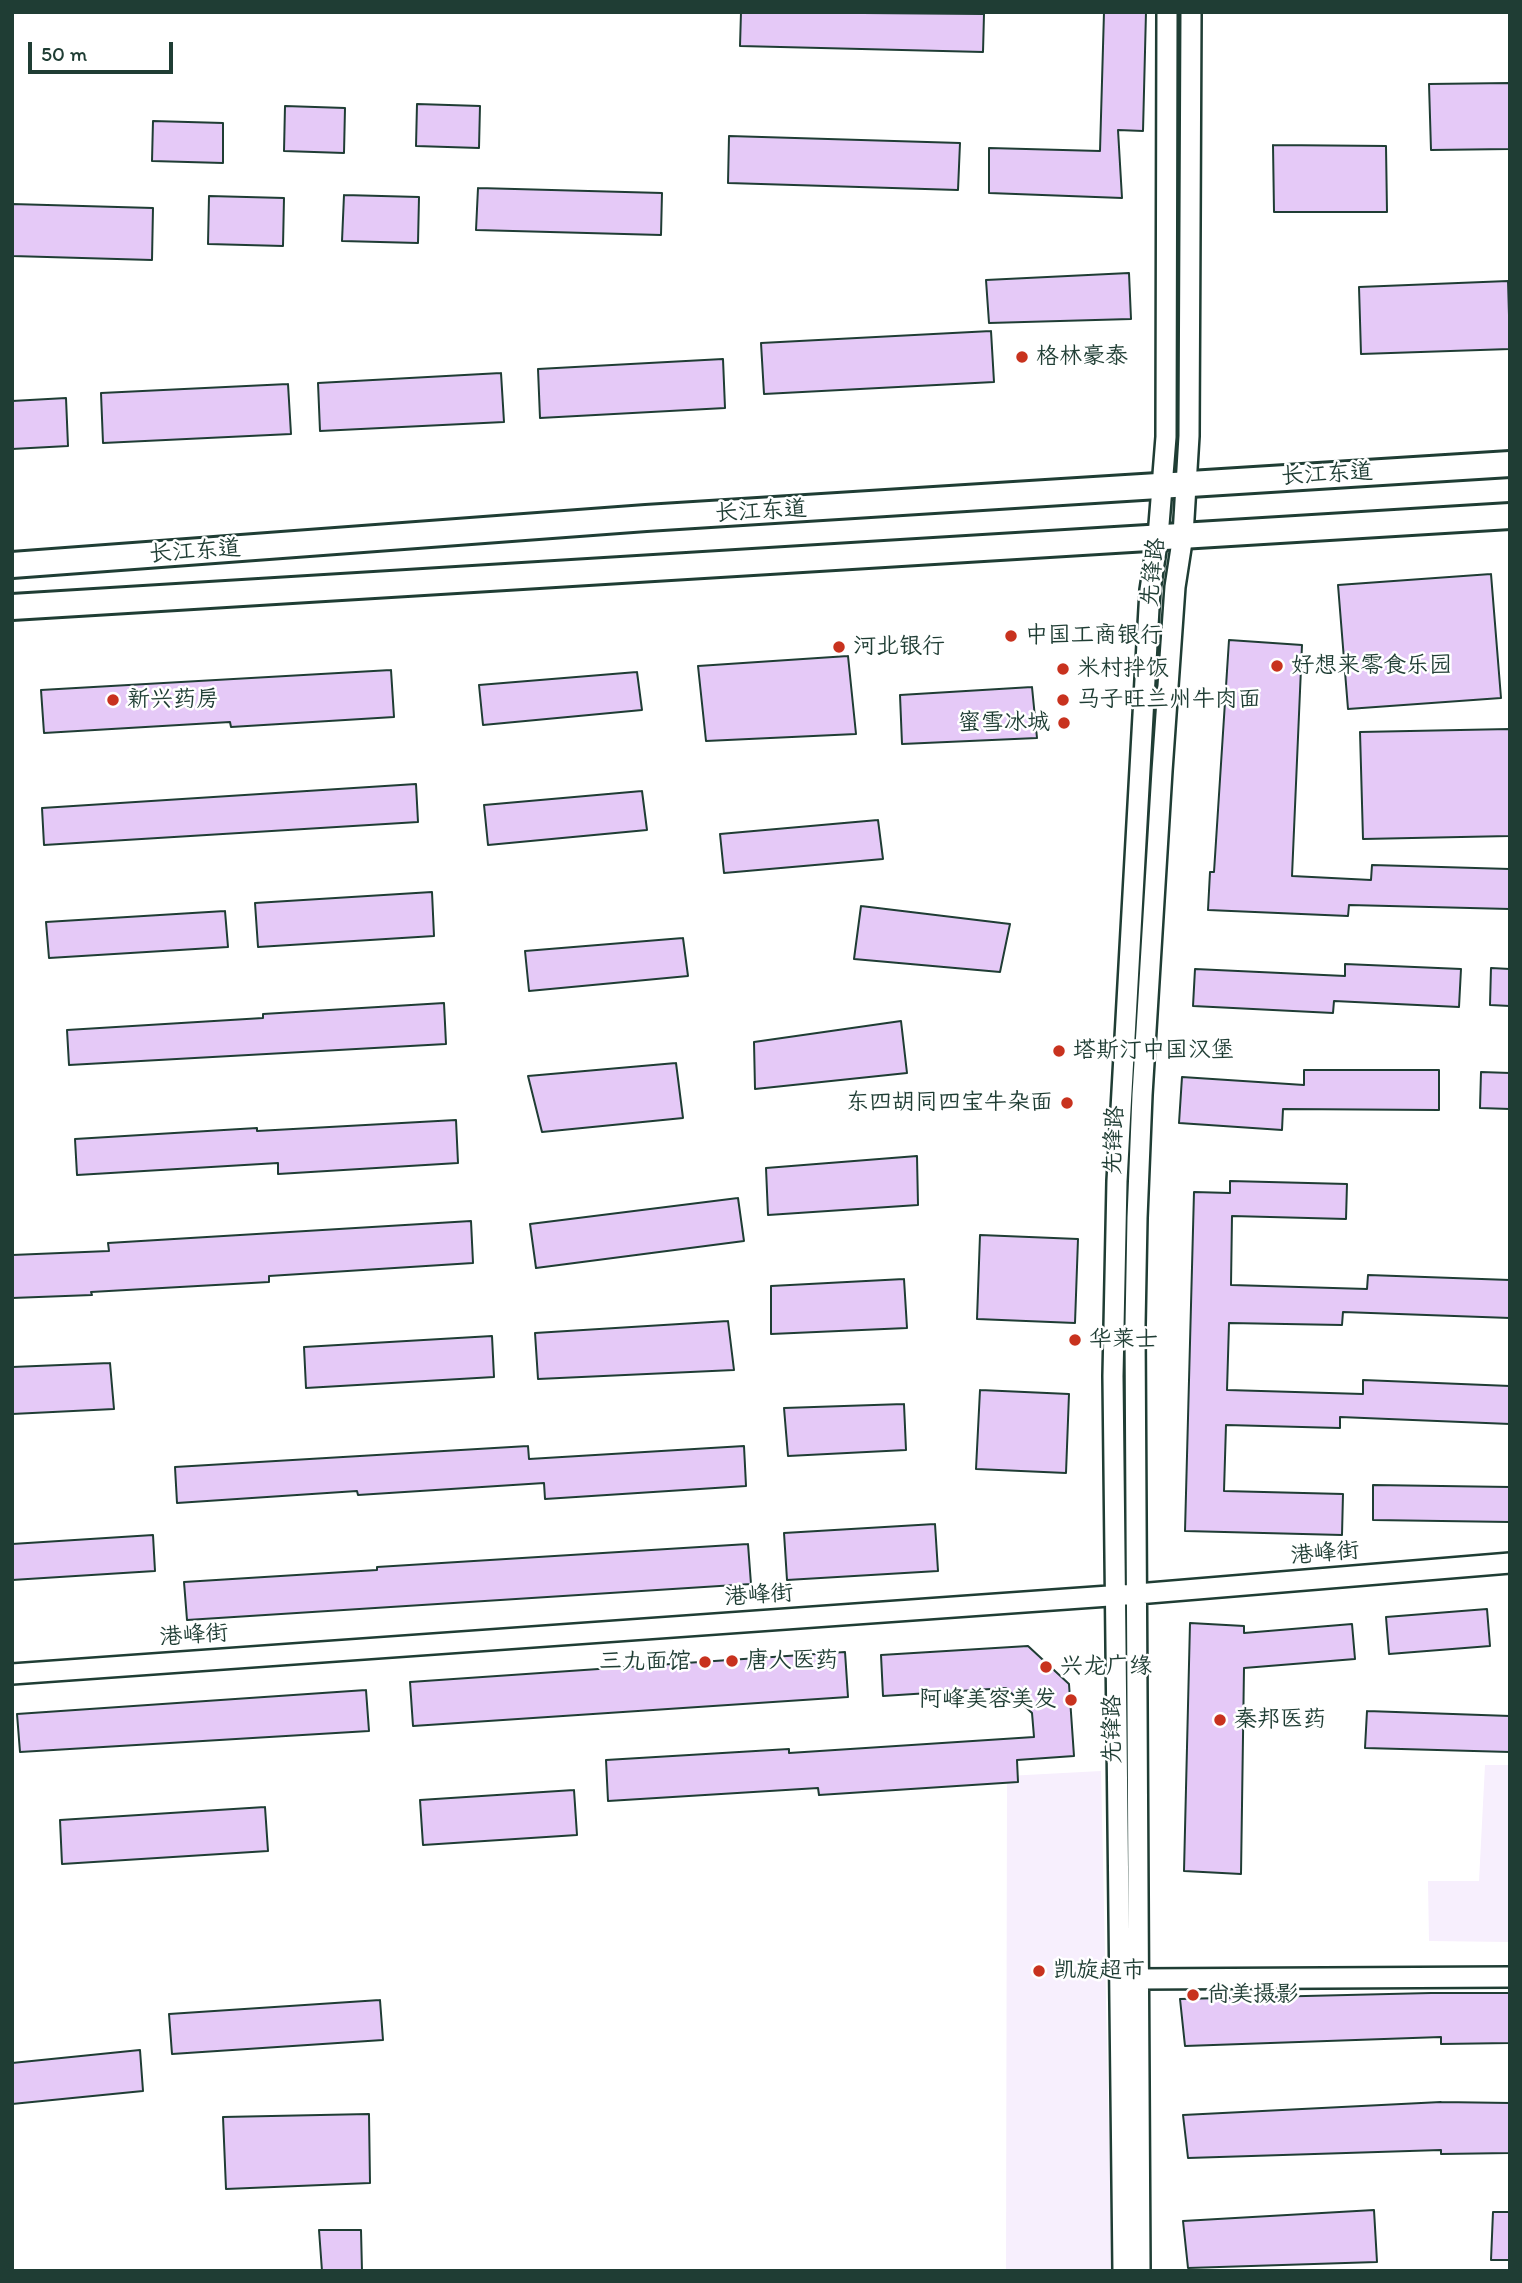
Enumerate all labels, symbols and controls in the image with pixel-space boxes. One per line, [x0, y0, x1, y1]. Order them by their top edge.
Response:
scale bar [32, 28, 177, 72]
text: 50 m [41, 41, 87, 66]
place label: 格林豪泰 [1036, 343, 1128, 371]
marker: 格林豪泰 [1014, 349, 1030, 365]
street label: 长江东道 [1280, 459, 1374, 491]
street label: 长江东道 [714, 496, 808, 528]
street label: 长江东道 [148, 535, 242, 569]
street label: 先锋路 [1137, 536, 1171, 608]
place label: 中国工商银行 [1025, 622, 1163, 650]
marker: 中国工商银行 [1003, 628, 1019, 644]
place label: 河北银行 [853, 633, 945, 661]
marker: 河北银行 [831, 639, 847, 655]
place label: 好想来零食乐园 [1291, 652, 1452, 680]
place label: 米村拌饭 [1077, 655, 1169, 683]
marker: 好想来零食乐园 [1269, 658, 1285, 674]
marker: 米村拌饭 [1055, 661, 1071, 677]
place label: 新兴药房 [127, 686, 219, 714]
place label: 马子旺兰州牛肉面 [1077, 686, 1261, 714]
marker: 新兴药房 [105, 692, 121, 708]
marker: 马子旺兰州牛肉面 [1055, 692, 1071, 708]
place label: 蜜雪冰城 [958, 709, 1050, 737]
marker: 蜜雪冰城 [1056, 715, 1072, 731]
place label: 塔斯汀中国汉堡 [1073, 1037, 1234, 1065]
marker: 塔斯汀中国汉堡 [1051, 1043, 1067, 1059]
place label: 东四胡同四宝牛杂面 [846, 1089, 1053, 1117]
marker: 东四胡同四宝牛杂面 [1059, 1095, 1075, 1111]
street label: 先锋路 [1100, 1105, 1130, 1175]
place label: 华莱士 [1089, 1326, 1158, 1354]
marker: 华莱士 [1067, 1332, 1083, 1348]
street label: 港峰街 [1289, 1537, 1361, 1571]
street label: 港峰街 [724, 1580, 794, 1612]
street label: 港峰街 [159, 1620, 229, 1652]
place label: 唐人医药 [746, 1647, 838, 1675]
place label: 三九面馆 [599, 1648, 691, 1676]
marker: 唐人医药 [724, 1653, 740, 1669]
place label: 兴龙广缘 [1060, 1653, 1152, 1681]
marker: 三九面馆 [697, 1654, 713, 1670]
marker: 兴龙广缘 [1038, 1659, 1054, 1675]
place label: 阿峰美容美发 [919, 1686, 1057, 1714]
marker: 阿峰美容美发 [1063, 1692, 1079, 1708]
street label: 先锋路 [1099, 1695, 1127, 1763]
place label: 秦邦医药 [1234, 1706, 1326, 1734]
marker: 秦邦医药 [1212, 1712, 1228, 1728]
place label: 凯旋超市 [1053, 1957, 1145, 1985]
marker: 凯旋超市 [1031, 1963, 1047, 1979]
place label: 尚美摄影 [1207, 1981, 1299, 2009]
marker: 尚美摄影 [1185, 1987, 1201, 2003]

